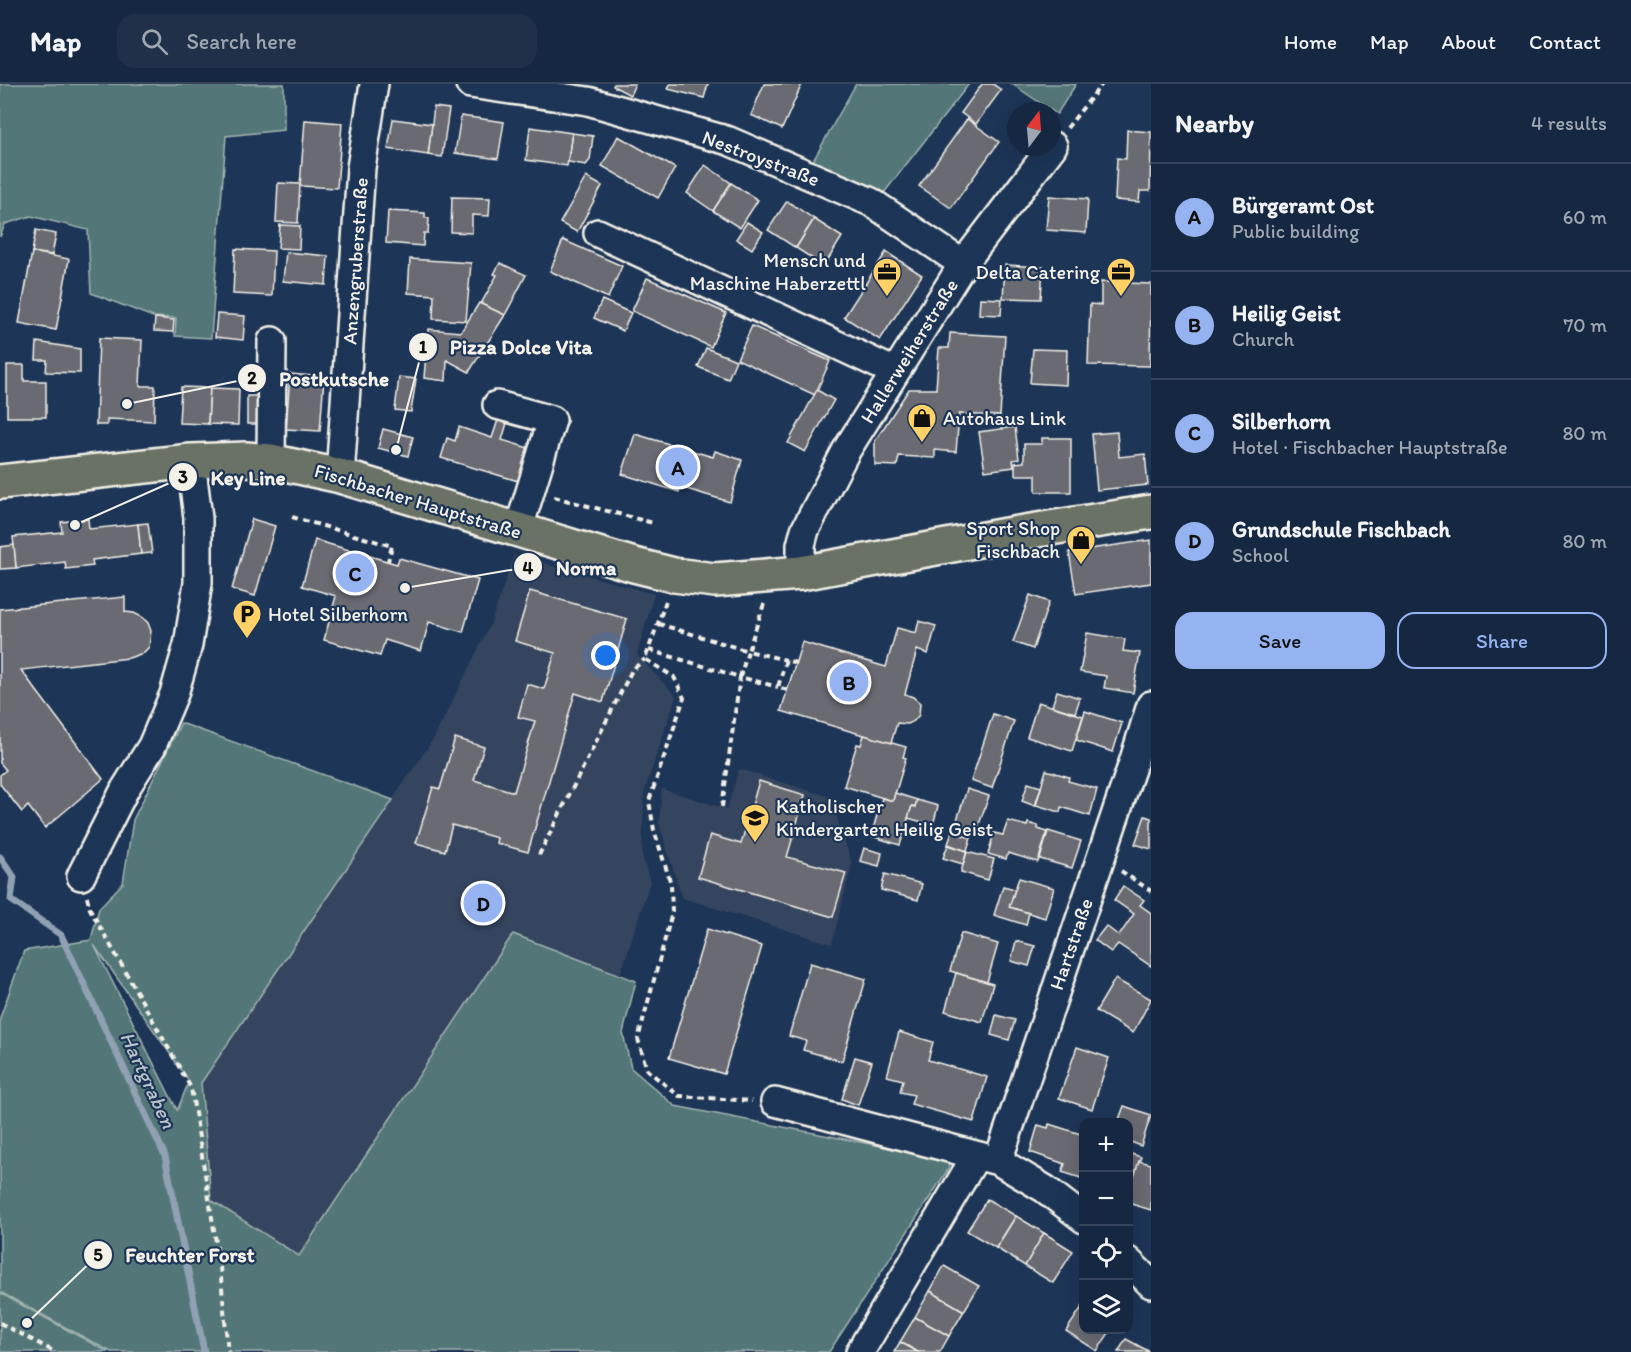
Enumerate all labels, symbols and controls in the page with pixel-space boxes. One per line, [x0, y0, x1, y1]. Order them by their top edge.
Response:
search box [117, 14, 537, 68]
text: Map [30, 24, 81, 58]
icon: search [138, 25, 171, 58]
text: Search here [186, 28, 297, 55]
text: Home [1284, 29, 1337, 54]
text: Map [1370, 29, 1409, 54]
text: About [1442, 29, 1496, 54]
text: Contact [1529, 29, 1601, 54]
north arrow [1007, 102, 1061, 156]
text: Nearby [1175, 107, 1254, 139]
text: 4 results [1531, 111, 1607, 135]
street label: Nestroystraße [699, 125, 823, 191]
street label: Anzengruberstraße [337, 177, 373, 345]
text: Bürgeramt Ost [1232, 192, 1374, 219]
text: A [1188, 205, 1201, 229]
text: 60 m [1563, 205, 1607, 229]
text: Public building [1232, 219, 1359, 243]
place label: Mensch und Maschine Haberzettl [690, 248, 866, 295]
office icon: Mensch und Maschine Haberzettl [871, 256, 903, 298]
office icon: Delta Catering [1105, 256, 1137, 298]
place label: Delta Catering [975, 260, 1101, 284]
street label: Hallerweiherstraße [855, 274, 963, 428]
text: Heilig Geist [1232, 300, 1341, 327]
text: B [1188, 313, 1201, 337]
text: 70 m [1563, 313, 1607, 337]
callout: Pizza Dolce Vita [408, 327, 604, 366]
text: Church [1232, 327, 1294, 351]
text: Pizza Dolce Vita [450, 334, 593, 359]
text: 1 [419, 336, 428, 358]
callout: Postkutsche [237, 359, 401, 398]
text: Postkutsche [279, 366, 389, 391]
text: 2 [247, 367, 257, 389]
shop icon: Autohaus Link [906, 402, 938, 444]
place label: Autohaus Link [943, 406, 1066, 430]
text: Silberhorn [1232, 408, 1331, 435]
text: C [1188, 421, 1201, 445]
text: 80 m [1562, 421, 1607, 445]
text: Hotel · Fischbacher Hauptstraße [1232, 435, 1508, 459]
pin: A [658, 444, 698, 490]
callout: Key Line [168, 458, 298, 497]
street label: Fischbacher Hauptstraße [312, 458, 524, 544]
text: Key Line [210, 465, 286, 491]
text: 3 [178, 466, 188, 488]
place label: Sport Shop Fischbach [966, 516, 1060, 563]
text: Grundschule Fischbach [1232, 516, 1450, 543]
shop icon: Sport Shop Fischbach [1065, 524, 1097, 566]
text: D [1188, 529, 1201, 553]
text: 80 m [1562, 529, 1607, 553]
text: School [1232, 543, 1289, 567]
callout: Norma [513, 548, 628, 587]
pin: C [336, 550, 374, 596]
text: Norma [556, 555, 617, 580]
text: 4 [523, 557, 534, 579]
parking icon: Hotel Silberhorn [231, 598, 263, 640]
place label: Hotel Silberhorn [268, 602, 408, 626]
button: Save [1175, 612, 1385, 669]
button: Share [1397, 612, 1607, 669]
your location [591, 641, 620, 670]
pin: B [830, 660, 868, 704]
place label: Katholischer Kindergarten Heilig Geist [776, 794, 994, 841]
school or university icon: Katholischer Kindergarten Heilig Geist [739, 802, 771, 844]
pin: D [464, 880, 502, 926]
street label: Hartstraße [1044, 895, 1098, 993]
water label: Hartgraben [115, 1027, 182, 1133]
map controls [1079, 1118, 1133, 1334]
button: + [1079, 1118, 1133, 1172]
button: − [1079, 1172, 1133, 1226]
button: locate [1079, 1226, 1133, 1280]
callout: Feuchter Forst [83, 1235, 267, 1274]
text: Feuchter Forst [125, 1242, 255, 1267]
text: 5 [93, 1244, 103, 1266]
button: layers [1079, 1280, 1133, 1334]

